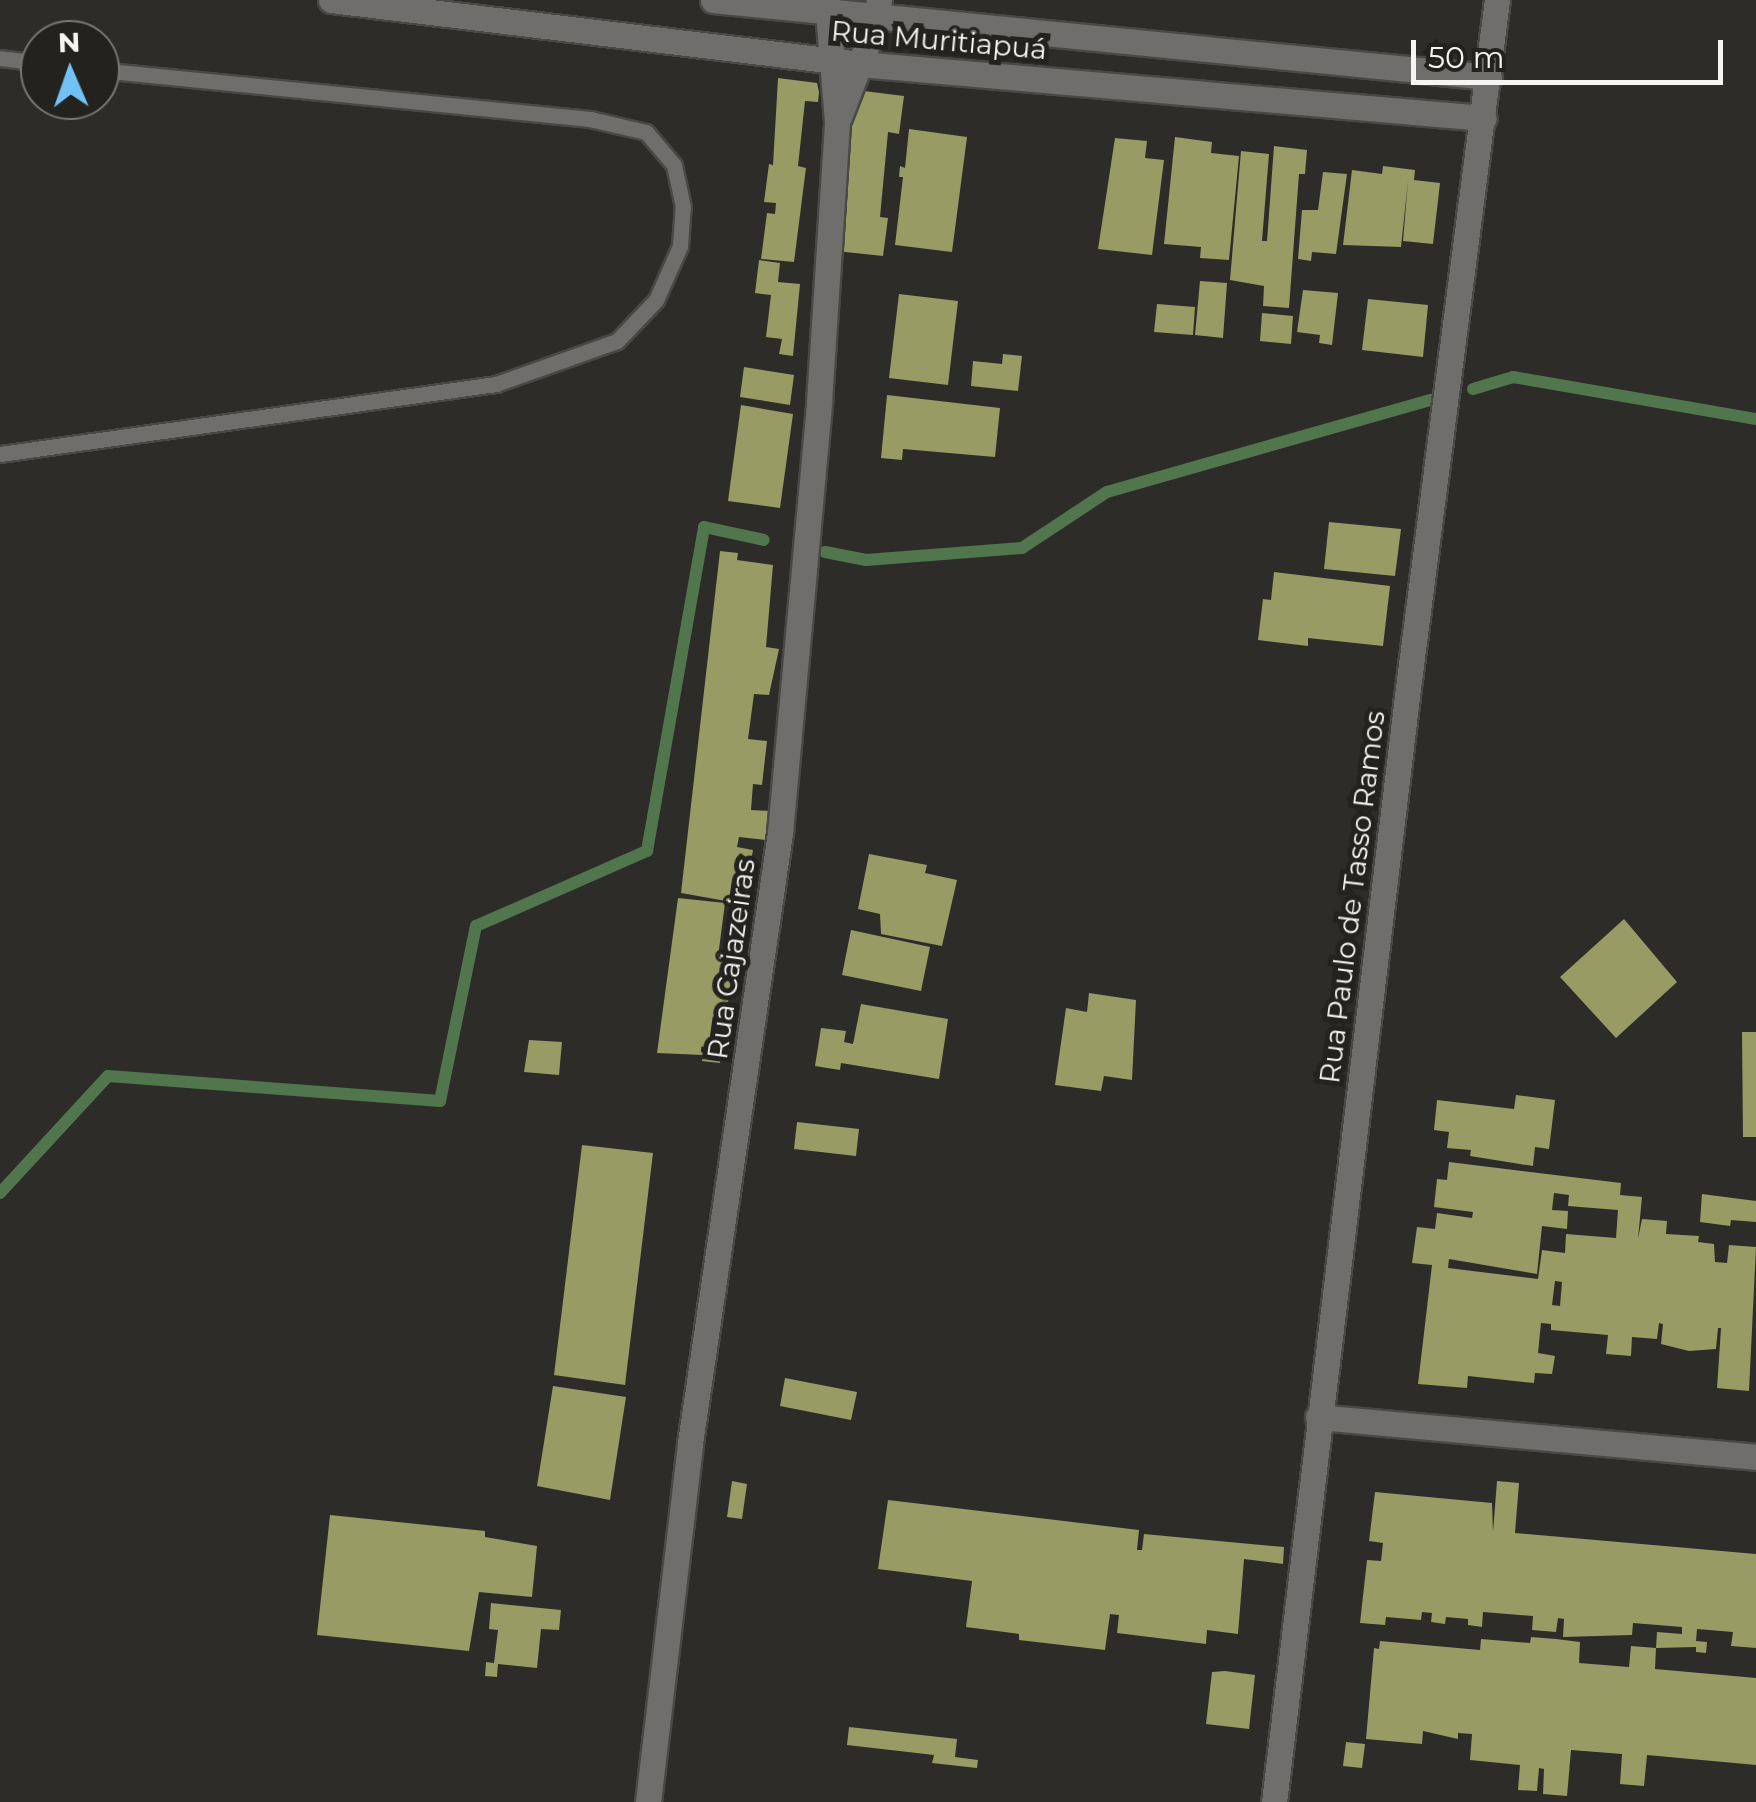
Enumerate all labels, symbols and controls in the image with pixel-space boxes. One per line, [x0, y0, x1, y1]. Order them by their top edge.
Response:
street label: Rua Muritiapuá [830, 14, 1048, 66]
north arrow [20, 20, 120, 120]
scale bar [1416, 20, 1728, 82]
text: N [57, 25, 81, 59]
text: 50 m [1428, 39, 1505, 76]
street label: Rua Paulo de Tasso Ramos [1312, 709, 1392, 1085]
street label: Rua Cajazeiras [700, 857, 762, 1061]

